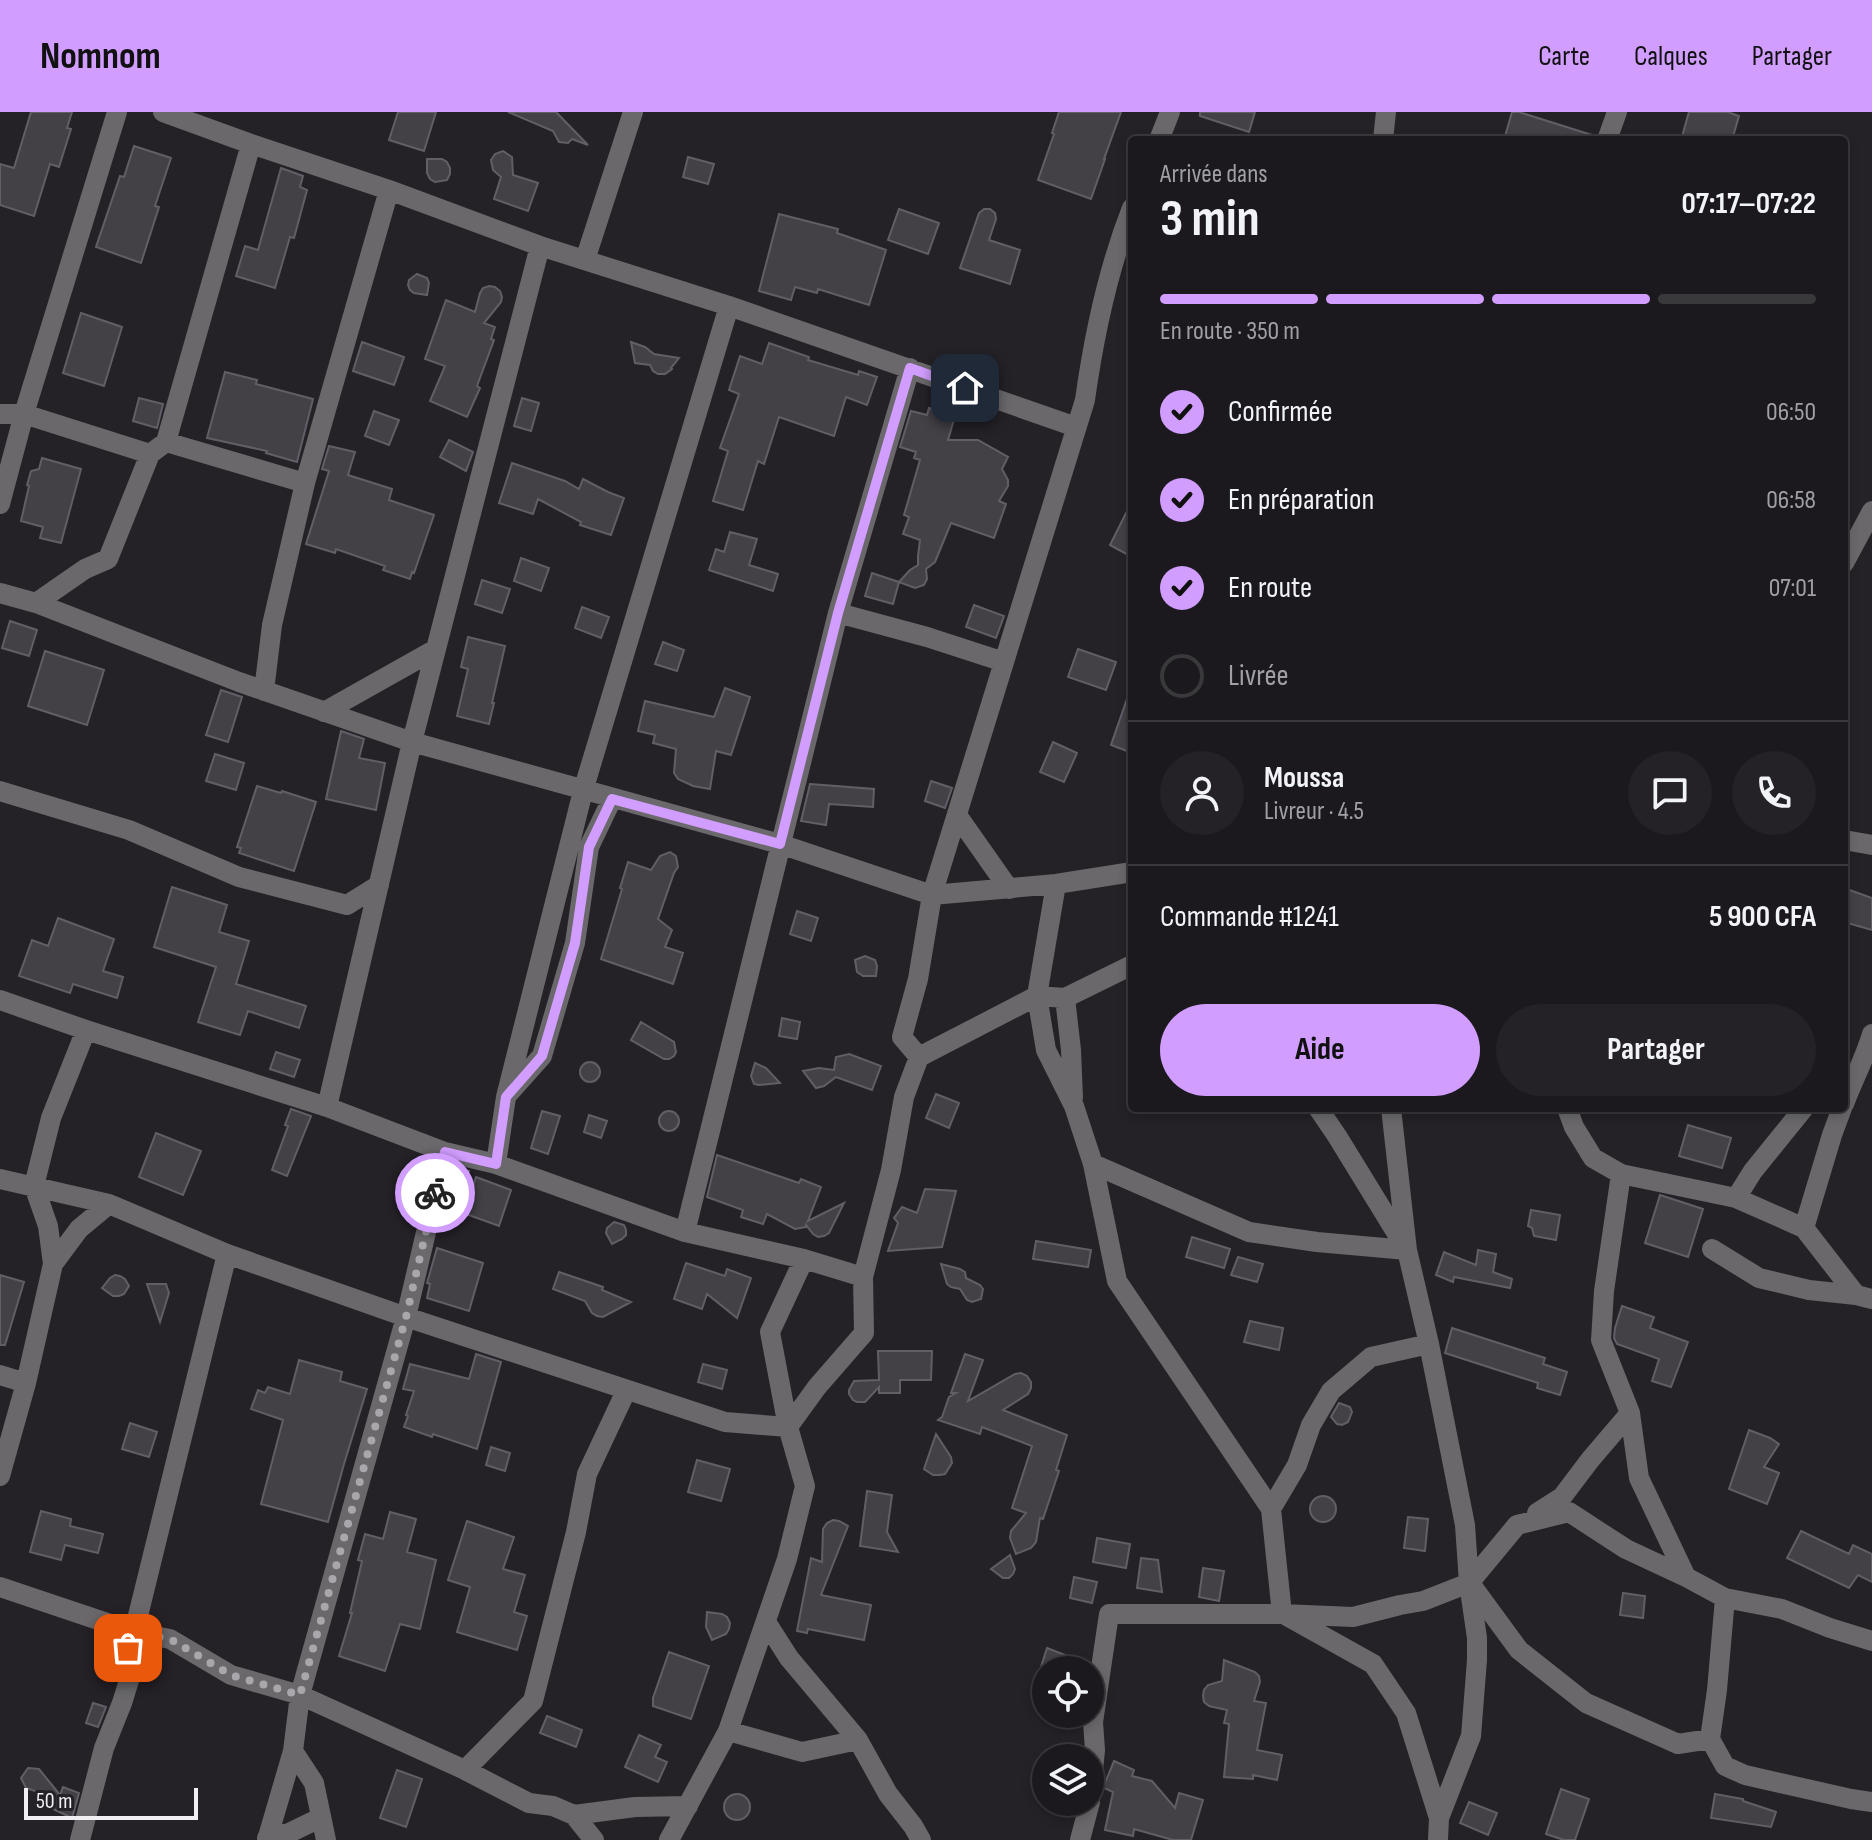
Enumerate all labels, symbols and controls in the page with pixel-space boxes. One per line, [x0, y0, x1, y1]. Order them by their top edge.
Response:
text: Nomnom [40, 34, 161, 79]
text: Carte [1538, 40, 1590, 73]
text: Calques [1634, 40, 1708, 73]
text: Partager [1752, 40, 1832, 73]
text: Arrivée dans [1160, 159, 1268, 190]
text: 07:17–07:22 [1682, 186, 1816, 222]
text: 3 min [1160, 188, 1260, 251]
text: En route · 350 m [1160, 316, 1300, 347]
pin [931, 354, 999, 422]
icon: home [943, 366, 987, 410]
icon: check [1160, 390, 1204, 434]
text: Confirmée [1228, 394, 1333, 430]
text: 06:50 [1766, 397, 1816, 428]
icon: check [1160, 478, 1204, 522]
text: En préparation [1228, 482, 1374, 518]
text: 06:58 [1766, 485, 1816, 516]
icon: check [1160, 566, 1204, 610]
text: En route [1228, 570, 1312, 606]
text: 07:01 [1769, 573, 1816, 604]
text: Livrée [1228, 658, 1289, 694]
button: person [1160, 751, 1244, 835]
button: chat [1628, 751, 1712, 835]
button: phone [1732, 751, 1816, 835]
text: Moussa [1264, 760, 1344, 796]
text: Livreur · 4.5 [1264, 796, 1364, 827]
text: Commande #1241 [1160, 899, 1339, 935]
text: 5 900 CFA [1709, 899, 1816, 935]
button: Aide [1160, 1004, 1480, 1096]
button: Partager [1496, 1004, 1816, 1096]
courier [395, 1153, 475, 1233]
icon: bike [413, 1171, 457, 1215]
pin [94, 1614, 162, 1682]
icon: bag [106, 1626, 150, 1670]
map controls [1032, 1656, 1104, 1816]
button: locate [1032, 1656, 1104, 1728]
button: layers [1032, 1744, 1104, 1816]
scale bar [24, 1784, 198, 1820]
text: 50 m [36, 1788, 72, 1815]

